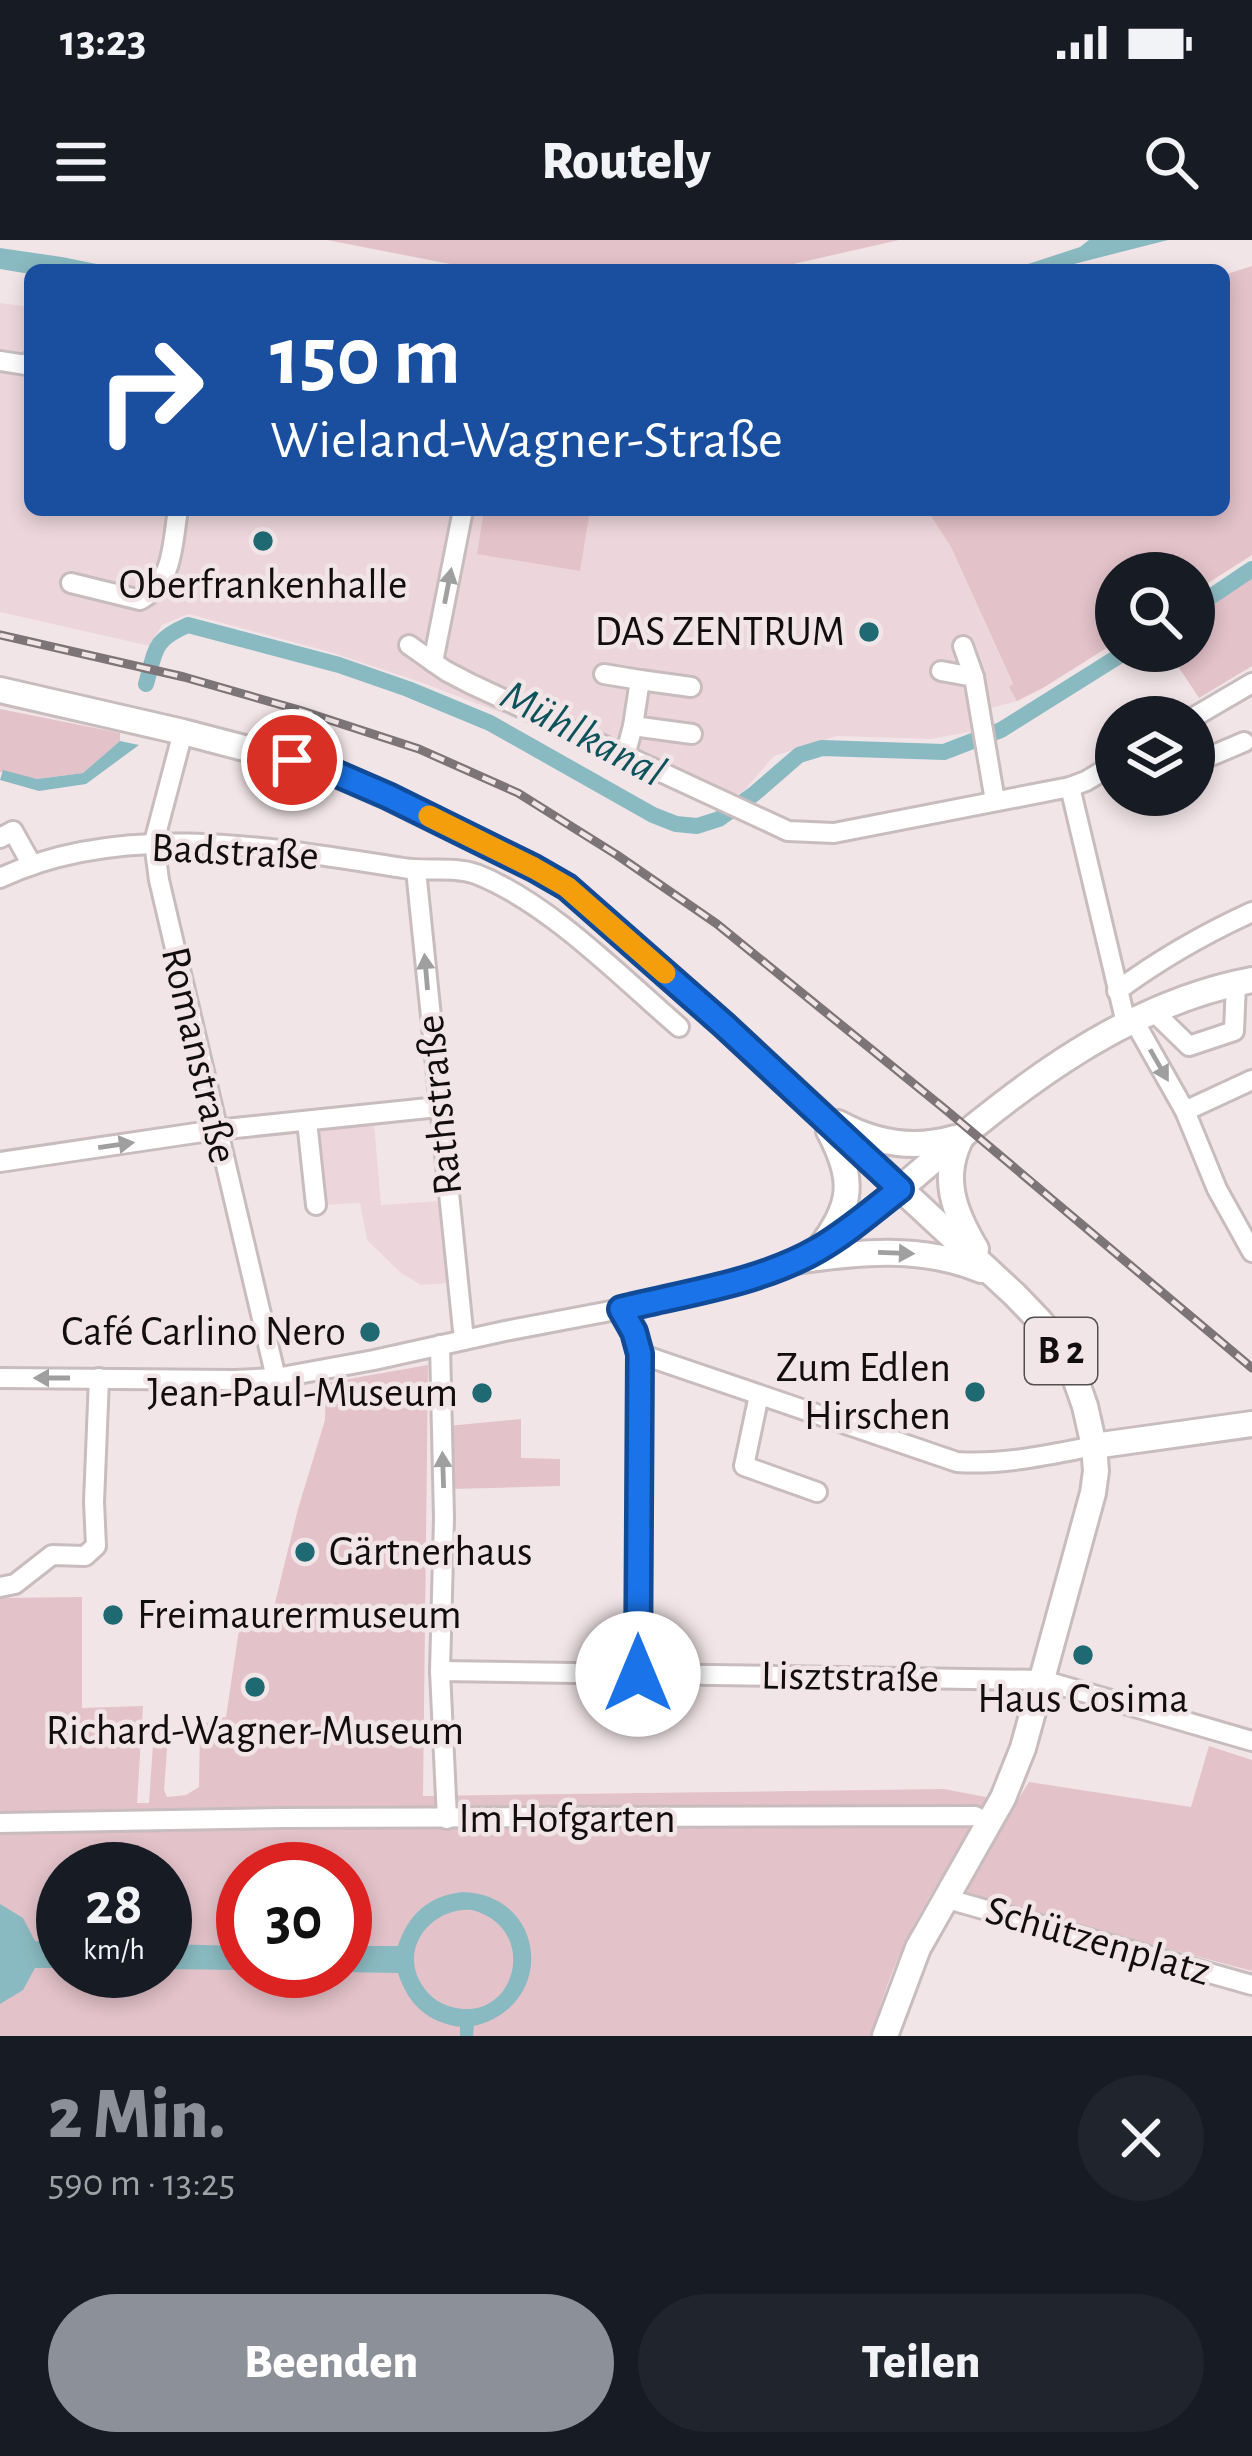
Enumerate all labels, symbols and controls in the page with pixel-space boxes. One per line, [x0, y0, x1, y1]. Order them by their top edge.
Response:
text: 13:23 [60, 19, 147, 64]
icon: menu [48, 129, 114, 195]
icon: search [1138, 129, 1204, 195]
text: Routely [541, 135, 711, 189]
icon: right [72, 312, 228, 468]
text: 150 m [270, 316, 461, 400]
text: Wieland-Wagner-Straße [270, 414, 783, 468]
marker: Oberfrankenhalle [250, 528, 276, 554]
map controls [1095, 552, 1215, 816]
button: search [1095, 552, 1215, 672]
place label: Oberfrankenhalle [119, 564, 407, 606]
one-way arrow [439, 567, 458, 605]
place label: DAS ZENTRUM [594, 611, 845, 653]
marker: DAS ZENTRUM [856, 619, 882, 645]
water label: Mühlkanal [494, 672, 672, 796]
button: layers [1095, 696, 1215, 816]
pin [241, 709, 343, 811]
icon: arrive [259, 727, 325, 793]
street label: Badstraße [150, 827, 320, 877]
street label: Romanstraße [154, 943, 244, 1167]
one-way arrow [416, 953, 435, 991]
street label: Rathstraße [409, 1013, 469, 1197]
one-way arrow [1147, 1048, 1168, 1082]
one-way arrow [98, 1135, 135, 1154]
one-way arrow [878, 1244, 916, 1263]
place label: Café Carlino Nero [61, 1311, 346, 1353]
road number: B 2 [1025, 1318, 1097, 1384]
marker: Café Carlino Nero [357, 1319, 383, 1345]
place label: Zum Edlen Hirschen [776, 1347, 951, 1437]
one-way arrow [32, 1368, 70, 1388]
place label: Jean-Paul-Museum [147, 1372, 458, 1414]
marker: Zum Edlen Hirschen [962, 1379, 988, 1405]
marker: Jean-Paul-Museum [469, 1380, 495, 1406]
one-way arrow [433, 1450, 452, 1488]
place label: Gärtnerhaus [329, 1531, 533, 1573]
marker: Gärtnerhaus [292, 1539, 318, 1565]
place label: Freimaurermuseum [137, 1594, 462, 1636]
marker: Freimaurermuseum [100, 1602, 126, 1628]
position arrow [575, 1611, 701, 1737]
marker: Haus Cosima [1070, 1642, 1096, 1668]
street label: Lisztstraße [761, 1654, 939, 1700]
marker: Richard-Wagner-Museum [242, 1674, 268, 1700]
place label: Haus Cosima [977, 1678, 1189, 1720]
place label: Richard-Wagner-Museum [46, 1710, 464, 1752]
street label: Im Hofgarten [458, 1798, 676, 1840]
speed limit sign: 30 [216, 1842, 372, 1998]
text: 28 [85, 1875, 143, 1935]
street label: Schützenplatz [981, 1889, 1215, 1993]
text: km/h [83, 1935, 145, 1965]
button: close [1078, 2075, 1204, 2201]
text: 2 Min. [48, 2079, 225, 2151]
text: 590 m · 13:25 [48, 2164, 235, 2203]
button: Beenden [48, 2294, 614, 2432]
button: Teilen [638, 2294, 1204, 2432]

